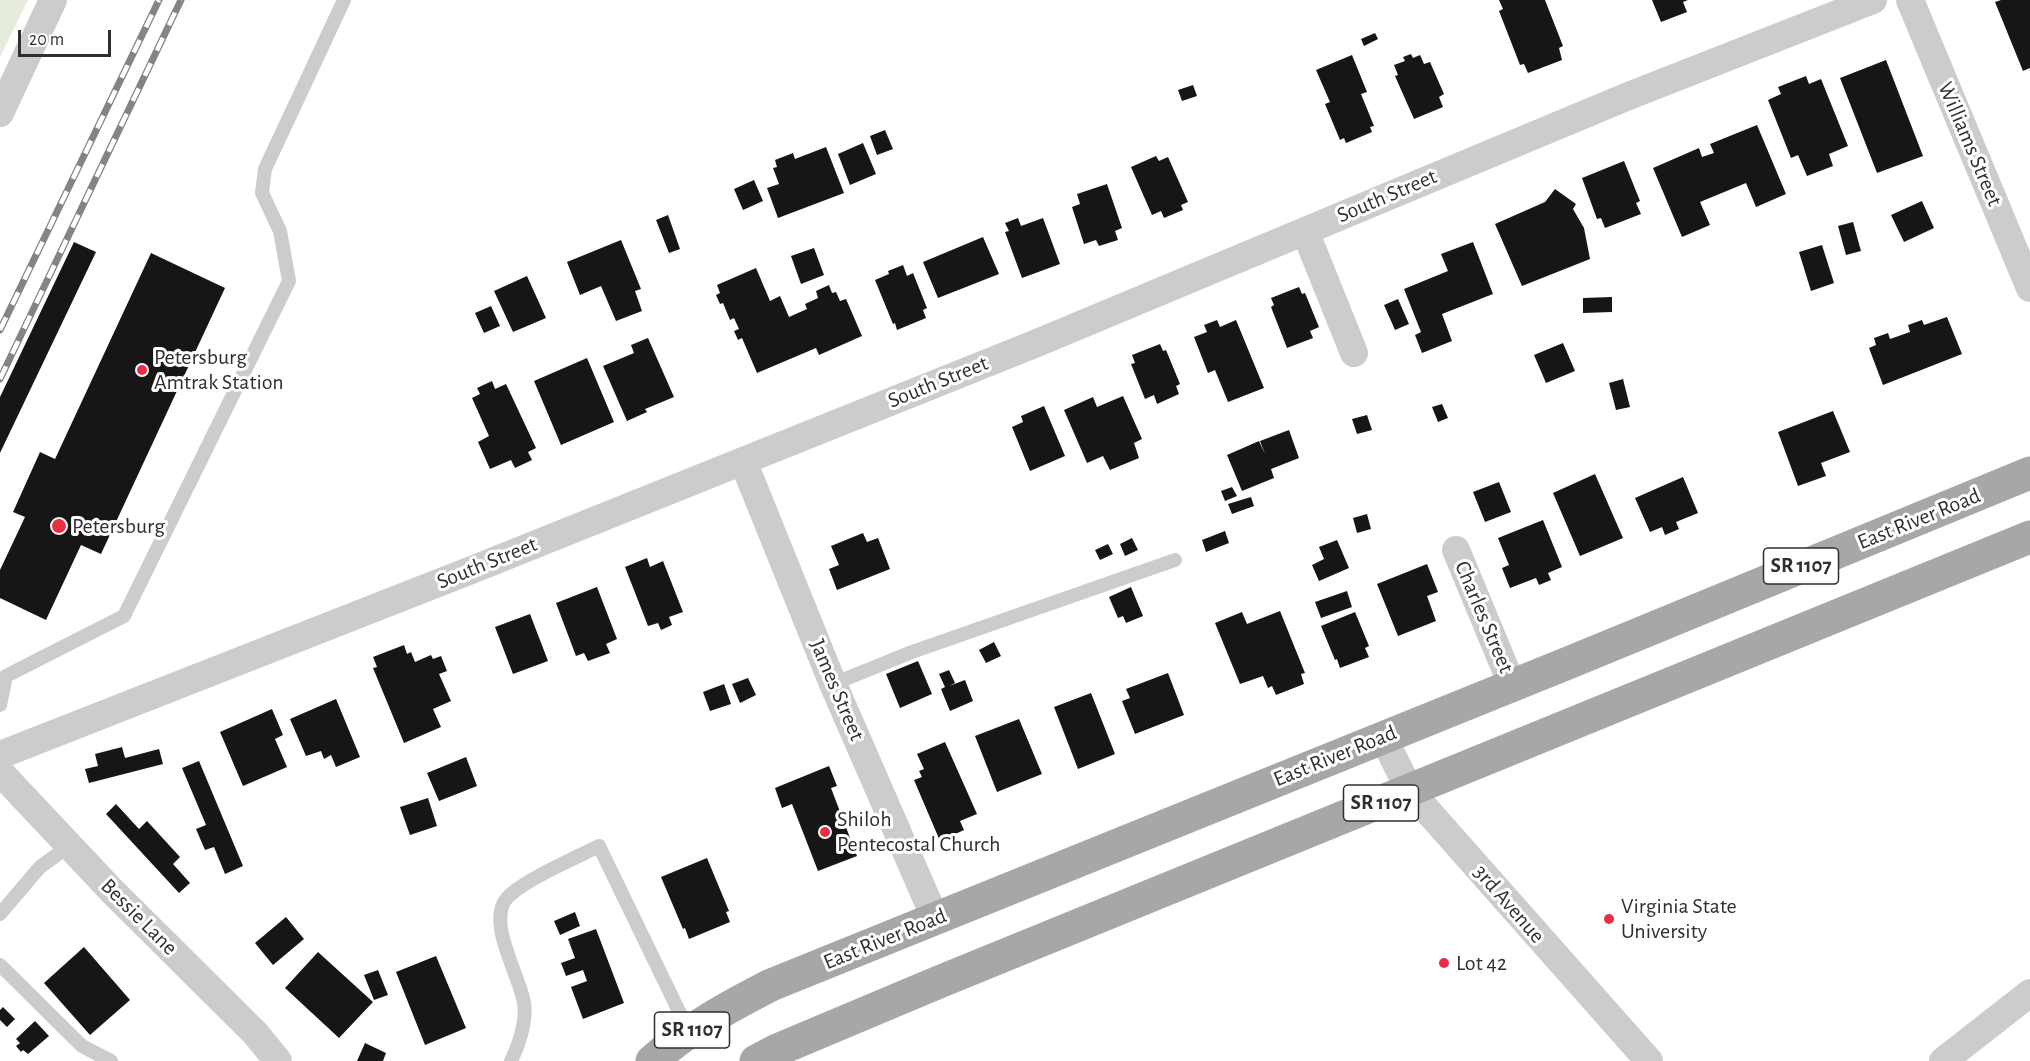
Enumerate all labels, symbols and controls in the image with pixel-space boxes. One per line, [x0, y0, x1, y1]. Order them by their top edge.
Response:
scale bar [21, 18, 114, 56]
text: 20 m [29, 31, 64, 49]
street label: Williams Street [1932, 78, 2008, 210]
street label: South Street [1333, 163, 1441, 229]
place label: Petersburg Amtrak Station [154, 344, 284, 396]
street label: South Street [884, 350, 992, 414]
marker: Petersburg Amtrak Station [135, 363, 149, 377]
street label: East River Road [1854, 482, 1984, 556]
place label: Petersburg [72, 513, 165, 539]
marker: Petersburg [50, 517, 68, 535]
street label: South Street [433, 531, 541, 595]
road number: SR 1107 [1764, 548, 1838, 584]
street label: Charles Street [1449, 557, 1519, 677]
street label: James Street [804, 635, 870, 745]
street label: East River Road [1270, 719, 1400, 793]
road number: SR 1107 [1344, 785, 1418, 821]
place label: Shiloh Pentecostal Church [837, 806, 1000, 858]
marker: Shiloh Pentecostal Church [818, 825, 832, 839]
street label: 3rd Avenue [1468, 859, 1550, 949]
street label: Bessie Lane [95, 873, 183, 961]
place label: Virginia State University [1621, 893, 1737, 944]
street label: East River Road [820, 902, 950, 976]
marker: Virginia State University [1602, 912, 1616, 926]
place label: Lot 42 [1456, 950, 1507, 976]
marker: Lot 42 [1437, 956, 1451, 970]
road number: SR 1107 [654, 1012, 730, 1048]

